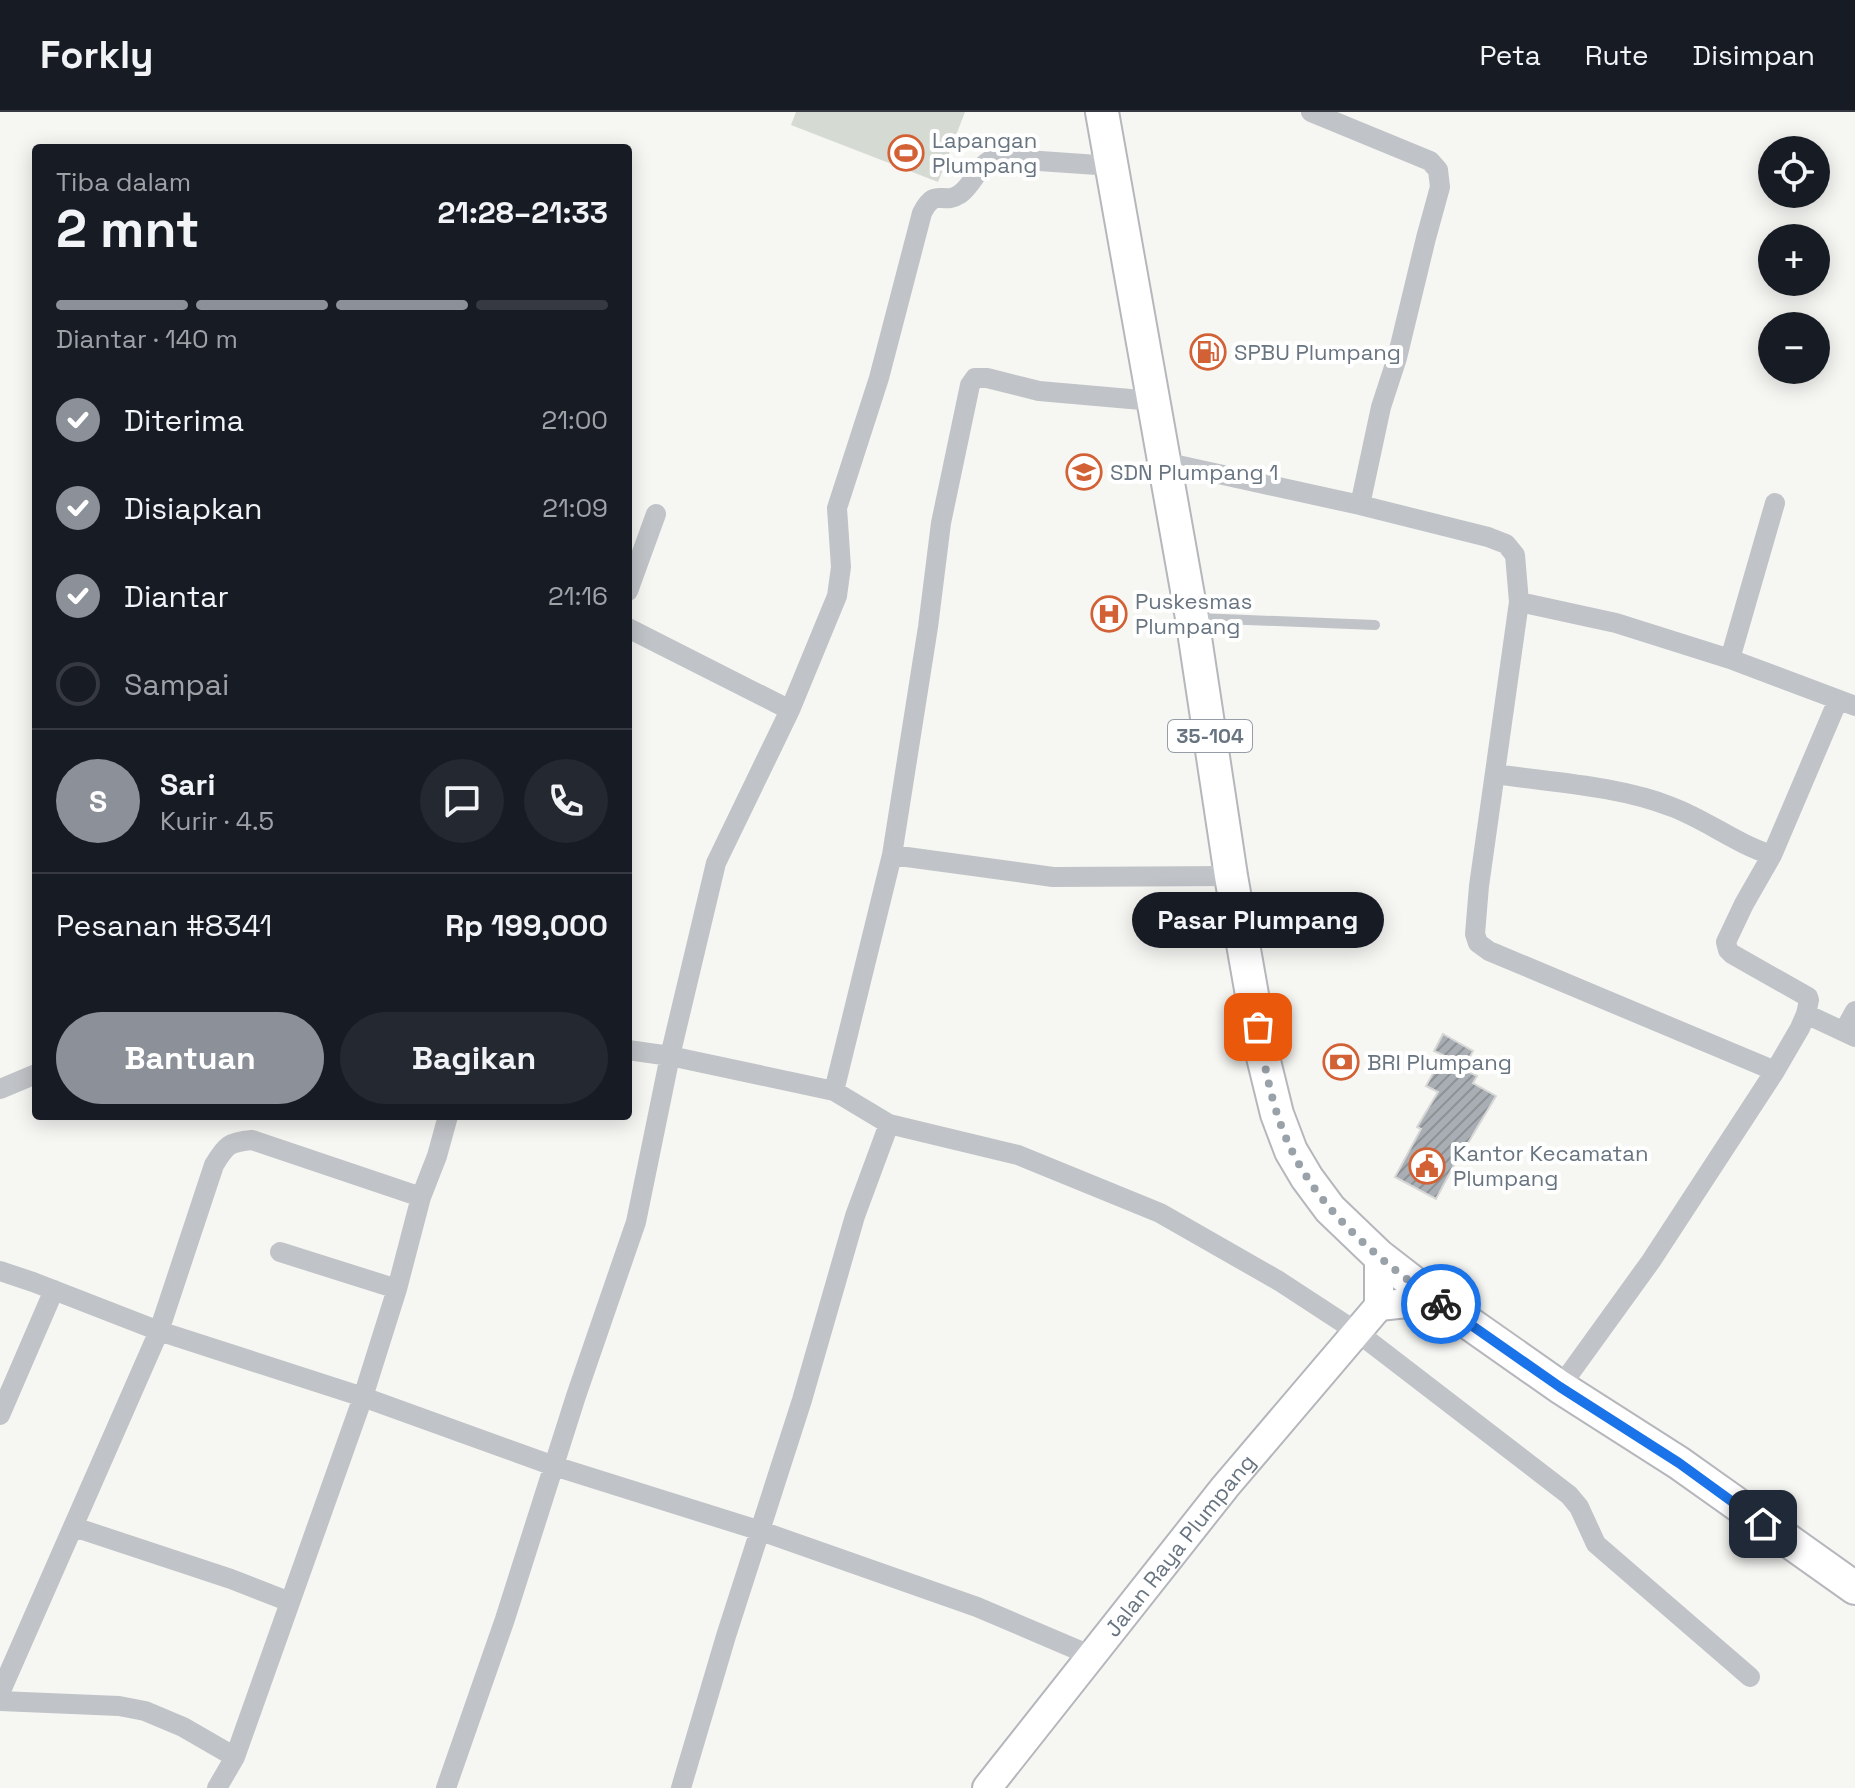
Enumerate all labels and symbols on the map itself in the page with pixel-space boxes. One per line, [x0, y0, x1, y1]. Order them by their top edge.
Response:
place label: Lapangan Plumpang [932, 126, 1037, 179]
sports icon: Lapangan Plumpang [887, 134, 925, 172]
fuel station icon: SPBU Plumpang [1189, 333, 1227, 371]
place label: SPBU Plumpang [1234, 338, 1401, 366]
school or university icon: SDN Plumpang 1 [1065, 453, 1103, 491]
place label: SDN Plumpang 1 [1110, 458, 1279, 486]
place label: Puskesmas Plumpang [1135, 587, 1252, 640]
hospital icon: Puskesmas Plumpang [1090, 595, 1128, 633]
road number: 35-104 [1168, 720, 1252, 752]
callout: Pasar Plumpang [1132, 891, 1384, 947]
pin [1224, 993, 1292, 1061]
bank icon: BRI Plumpang [1322, 1043, 1360, 1081]
place label: BRI Plumpang [1367, 1048, 1512, 1076]
place label: Kantor Kecamatan Plumpang [1453, 1139, 1648, 1192]
public building icon: Kantor Kecamatan Plumpang [1408, 1147, 1446, 1185]
courier [1401, 1264, 1481, 1344]
street label: Jalan Raya Plumpang [1098, 1448, 1261, 1642]
pin [1729, 1490, 1797, 1558]

